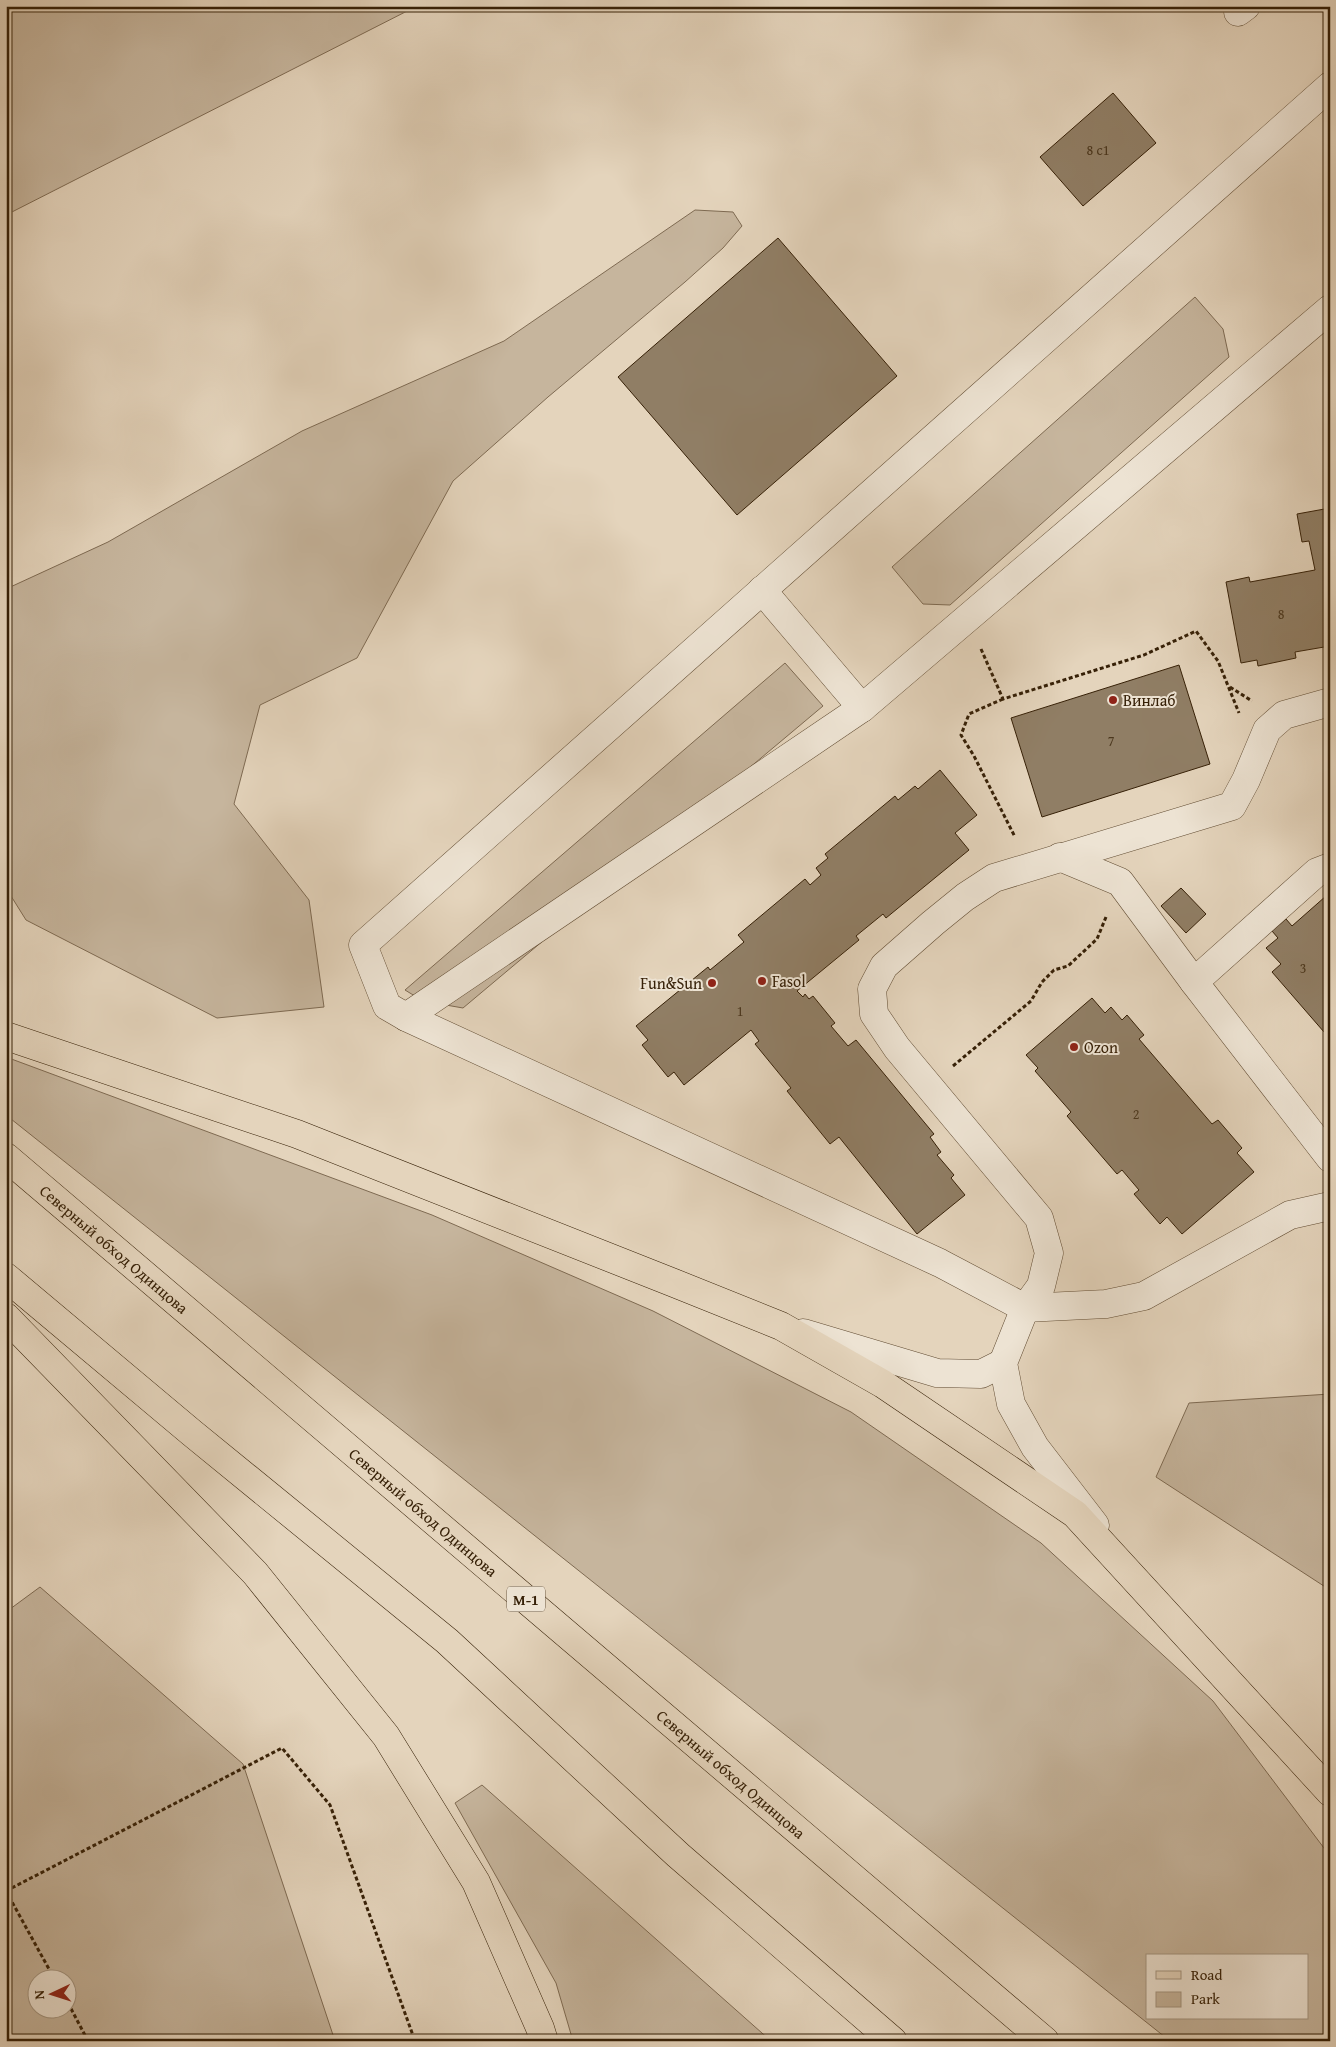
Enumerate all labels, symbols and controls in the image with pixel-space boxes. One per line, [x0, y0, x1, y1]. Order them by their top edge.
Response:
house number: 8 с1 [1087, 140, 1109, 160]
house number: 8 [1278, 604, 1285, 624]
place label: Винлаб [1123, 688, 1175, 712]
marker: Винлаб [1107, 694, 1119, 706]
house number: 7 [1108, 731, 1115, 751]
house number: 3 [1300, 958, 1306, 978]
place label: Fasol [772, 969, 806, 993]
place label: Fun&Sun [640, 971, 702, 995]
marker: Fasol [756, 975, 768, 987]
marker: Fun&Sun [706, 977, 718, 989]
house number: 1 [737, 1001, 743, 1021]
place label: Ozon [1084, 1035, 1118, 1059]
marker: Ozon [1068, 1041, 1080, 1053]
house number: 2 [1133, 1104, 1139, 1124]
street label: Северный обход Одинцова [35, 1179, 194, 1320]
street label: Северный обход Одинцова [344, 1442, 503, 1583]
road number: М-1 [507, 1586, 545, 1612]
street label: Северный обход Одинцова [651, 1704, 811, 1844]
legend [1146, 1954, 1308, 2020]
text: Road [1191, 1964, 1222, 1985]
north arrow [28, 1970, 78, 2020]
text: Park [1191, 1988, 1220, 2009]
text: N [29, 1989, 49, 2000]

